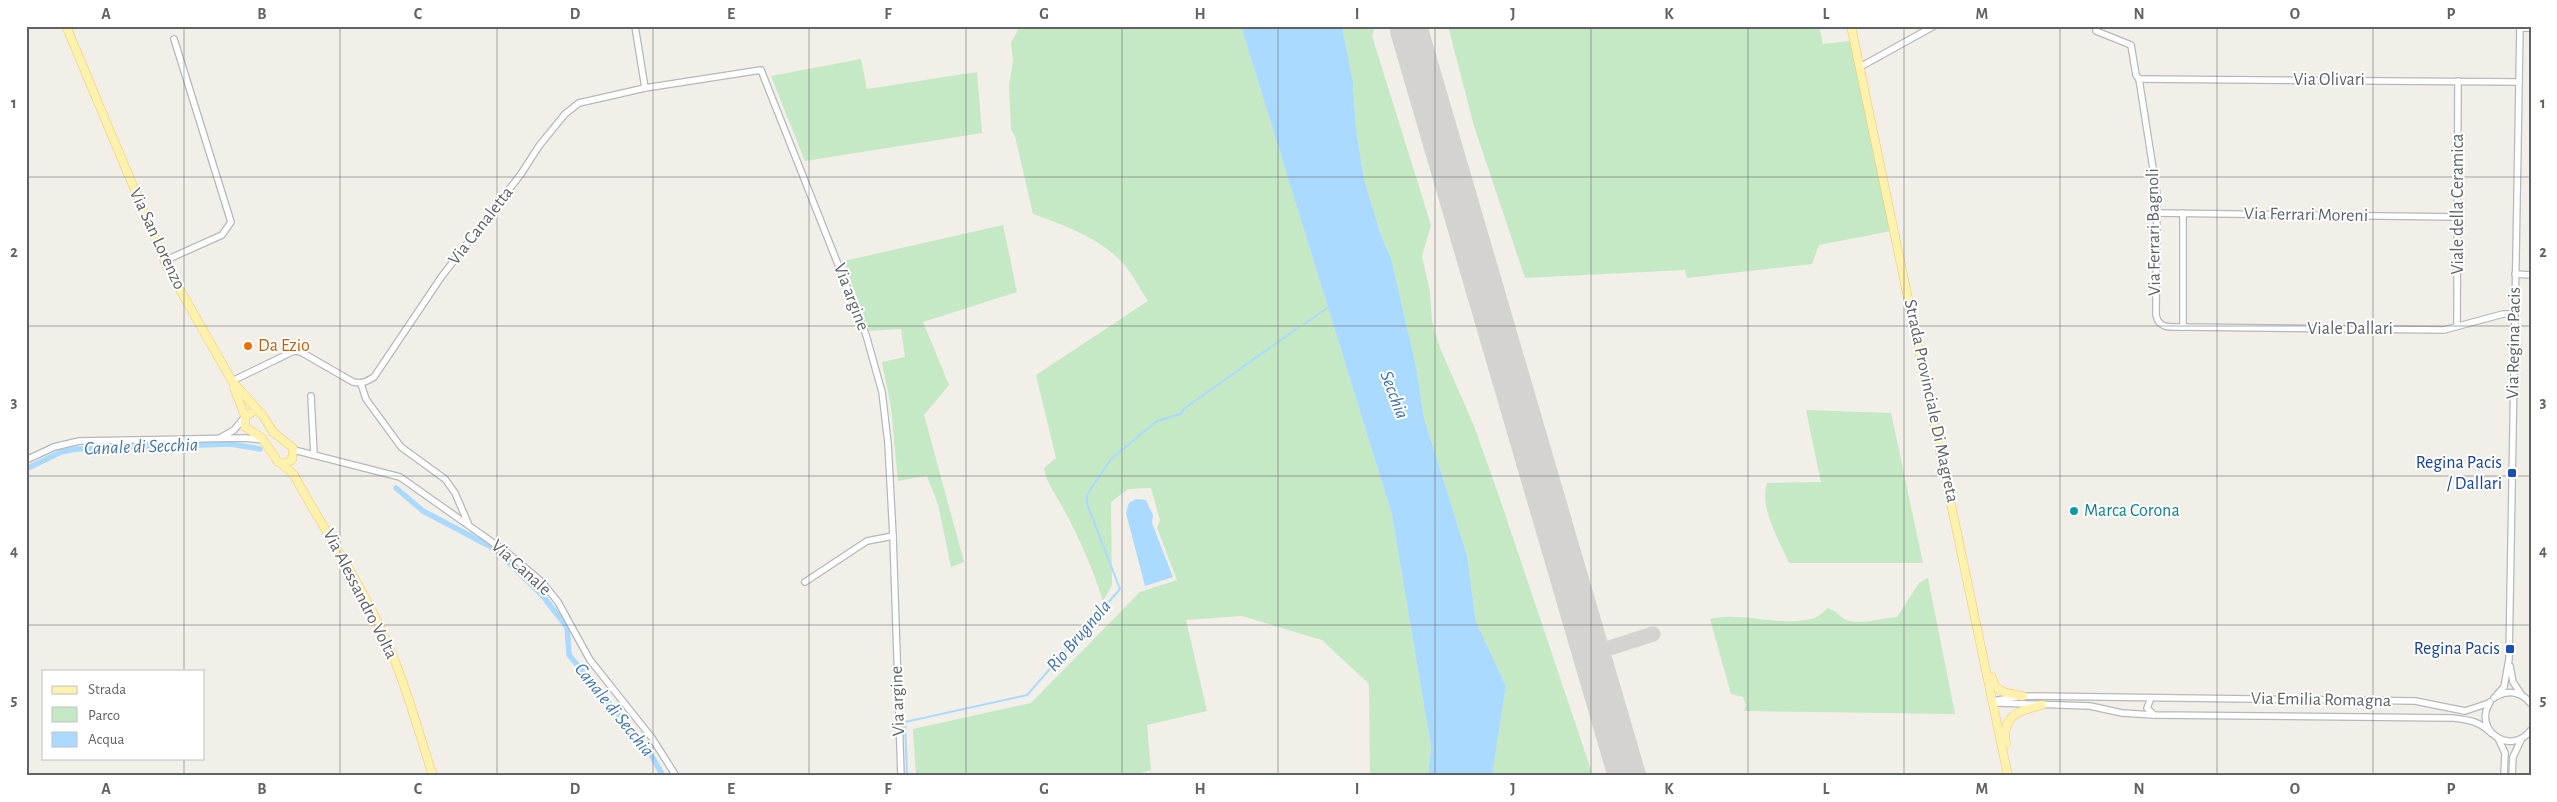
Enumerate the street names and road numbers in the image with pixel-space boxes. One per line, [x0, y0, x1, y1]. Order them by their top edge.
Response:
street label: Via Olivari [2293, 71, 2365, 89]
street label: Viale della Ceramica [2449, 133, 2467, 275]
street label: Via Ferrari Bagnoli [2144, 168, 2164, 296]
street label: Via Canaletta [445, 184, 517, 268]
street label: Via San Lorenzo [126, 186, 188, 293]
street label: Via Ferrari Moreni [2244, 205, 2368, 225]
street label: Via argine [830, 261, 872, 333]
street label: Via Regina Pacis [2504, 287, 2524, 399]
street label: Strada Provinciale Di Magreta [1901, 298, 1961, 504]
street label: Viale Dallari [2307, 320, 2393, 338]
street label: Via Alessandro Volta [319, 526, 401, 662]
street label: Via Canale [488, 537, 554, 599]
street label: Via argine [888, 665, 908, 737]
street label: Via Emilia Romagna [2251, 690, 2391, 710]

